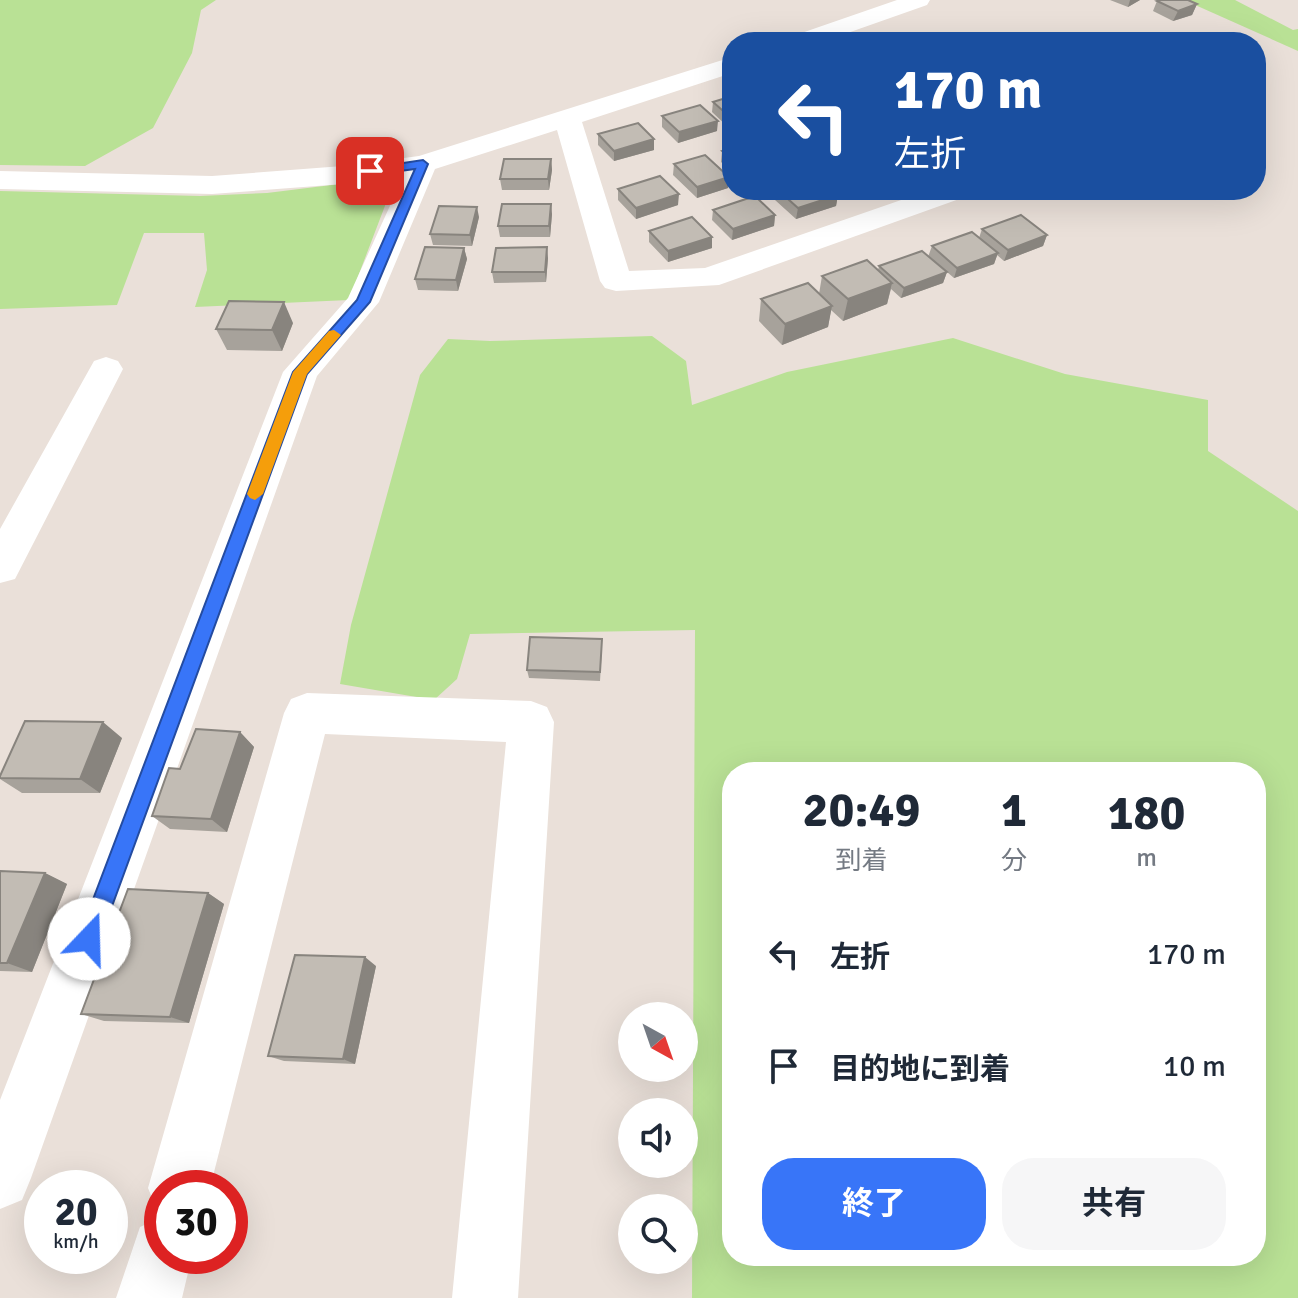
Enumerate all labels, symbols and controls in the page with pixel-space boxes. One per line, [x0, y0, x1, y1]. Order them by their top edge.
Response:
text: 170 m [894, 55, 1042, 124]
icon: left [762, 64, 866, 168]
text: 左折 [894, 132, 966, 177]
pin [336, 137, 404, 205]
icon: arrive [348, 149, 392, 193]
text: 20:49 [803, 781, 920, 840]
text: 1 [1001, 781, 1027, 840]
text: 180 [1108, 784, 1185, 843]
text: m [1136, 842, 1157, 874]
text: 到着 [836, 845, 888, 877]
text: 分 [1001, 845, 1027, 877]
position arrow [47, 897, 131, 981]
icon: left [762, 932, 806, 976]
text: 170 m [1147, 936, 1226, 973]
text: 左折 [830, 939, 890, 976]
north arrow [618, 1002, 698, 1082]
map controls [618, 1002, 698, 1274]
icon: arrive [762, 1044, 806, 1088]
text: 10 m [1163, 1048, 1226, 1085]
text: 目的地に到着 [830, 1051, 1010, 1088]
button: sound [618, 1098, 698, 1178]
button: 終了 [762, 1158, 986, 1250]
button: 共有 [1002, 1158, 1226, 1250]
speed limit sign: 30 [144, 1170, 248, 1274]
text: 20 [54, 1187, 98, 1237]
button: search [618, 1194, 698, 1274]
text: km/h [53, 1229, 99, 1254]

